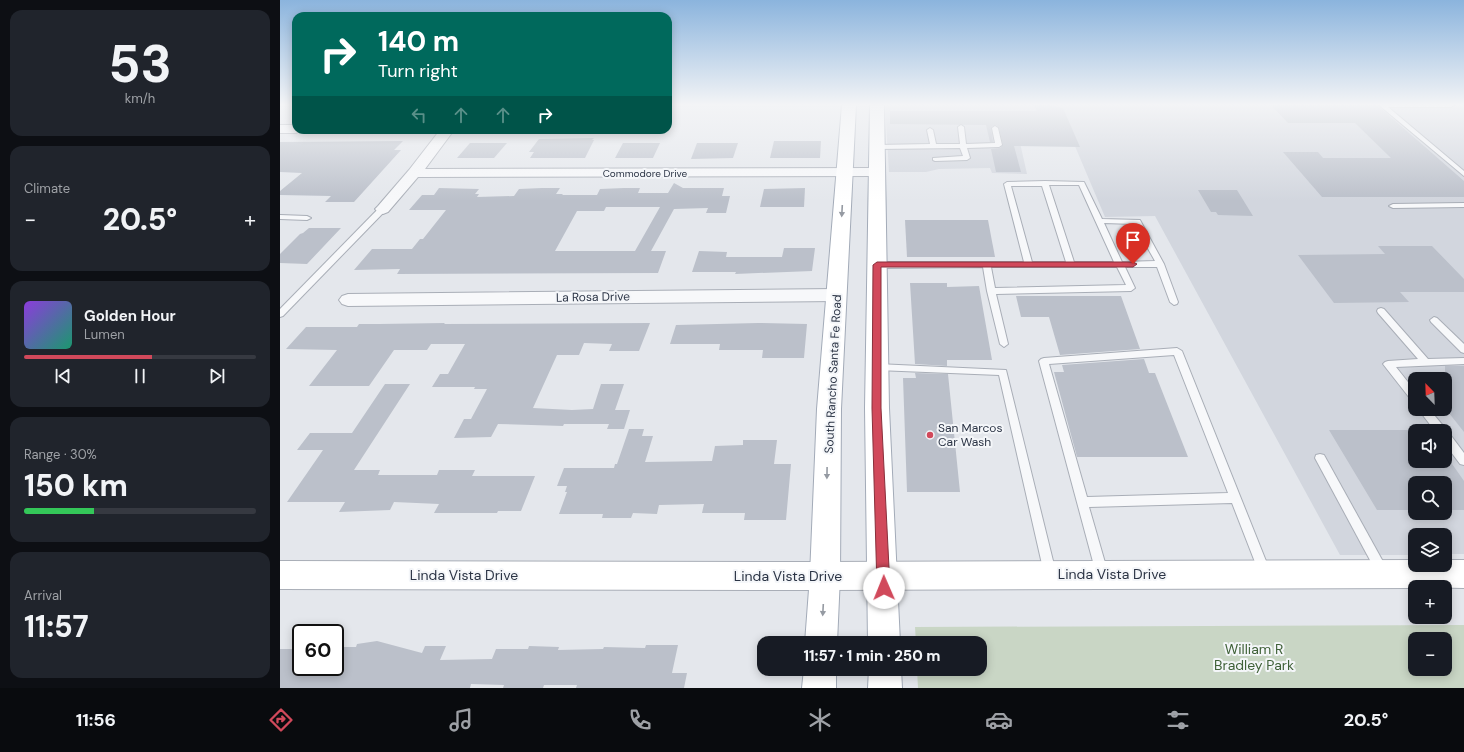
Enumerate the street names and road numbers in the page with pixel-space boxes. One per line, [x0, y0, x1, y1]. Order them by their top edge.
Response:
street label: Commodore Drive [603, 167, 688, 180]
street label: La Rosa Drive [556, 288, 630, 306]
street label: South Rancho Santa Fe Road [821, 294, 845, 454]
street label: Linda Vista Drive [1058, 565, 1166, 583]
street label: Linda Vista Drive [410, 566, 518, 584]
street label: Linda Vista Drive [734, 567, 842, 585]

